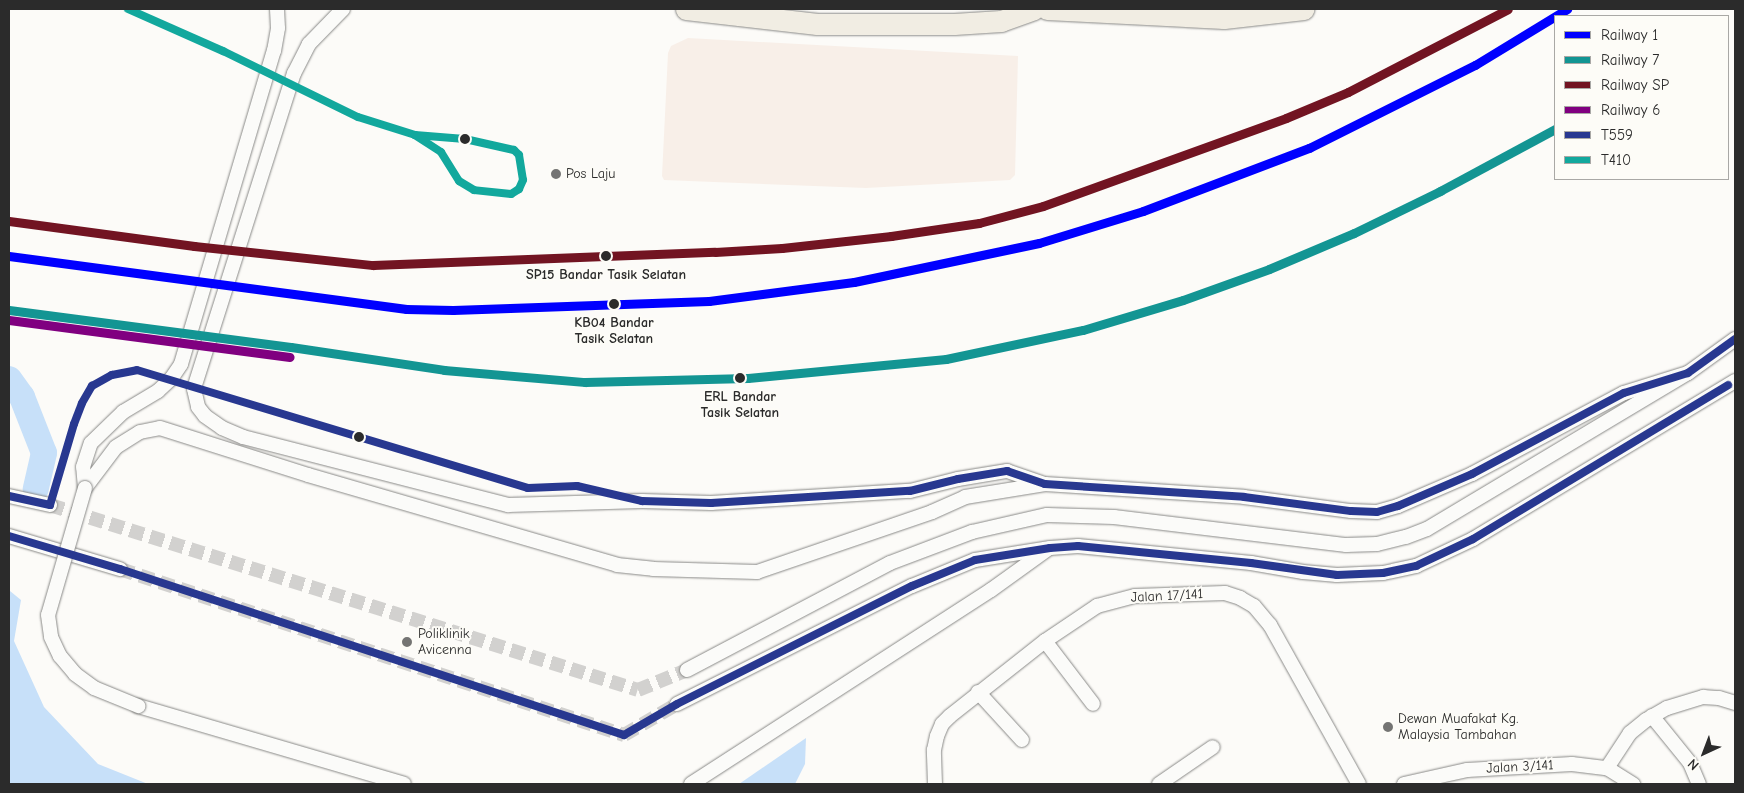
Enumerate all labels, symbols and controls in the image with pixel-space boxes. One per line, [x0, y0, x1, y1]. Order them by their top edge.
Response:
legend [1554, 15, 1729, 180]
text: Railway 1 [1601, 26, 1658, 44]
text: Railway 7 [1601, 51, 1659, 69]
text: Railway SP [1601, 76, 1669, 94]
text: Railway 6 [1601, 101, 1660, 119]
text: T559 [1601, 126, 1633, 144]
unlabelled marker [460, 134, 470, 144]
text: T410 [1601, 151, 1631, 169]
place label: Pos Laju [566, 166, 616, 182]
marker: Pos Laju [550, 168, 562, 180]
marker: SP15 Bandar Tasik Selatan [597, 247, 615, 265]
place label: SP15 Bandar Tasik Selatan [526, 267, 686, 283]
marker: KB04 Bandar Tasik Selatan [605, 295, 623, 313]
place label: KB04 Bandar Tasik Selatan [574, 315, 654, 348]
marker: ERL Bandar Tasik Selatan [731, 369, 749, 387]
place label: ERL Bandar Tasik Selatan [701, 389, 779, 422]
unlabelled marker [354, 432, 364, 442]
street label: Jalan 17/141 [1130, 586, 1204, 606]
place label: Poliklinik Avicenna [418, 626, 472, 658]
marker: Poliklinik Avicenna [400, 635, 414, 649]
place label: Dewan Muafakat Kg. Malaysia Tambahan [1398, 711, 1518, 744]
marker: Dewan Muafakat Kg. Malaysia Tambahan [1382, 721, 1394, 733]
north arrow [1679, 728, 1729, 778]
text: N [1684, 755, 1703, 774]
street label: Jalan 3/141 [1486, 757, 1554, 777]

